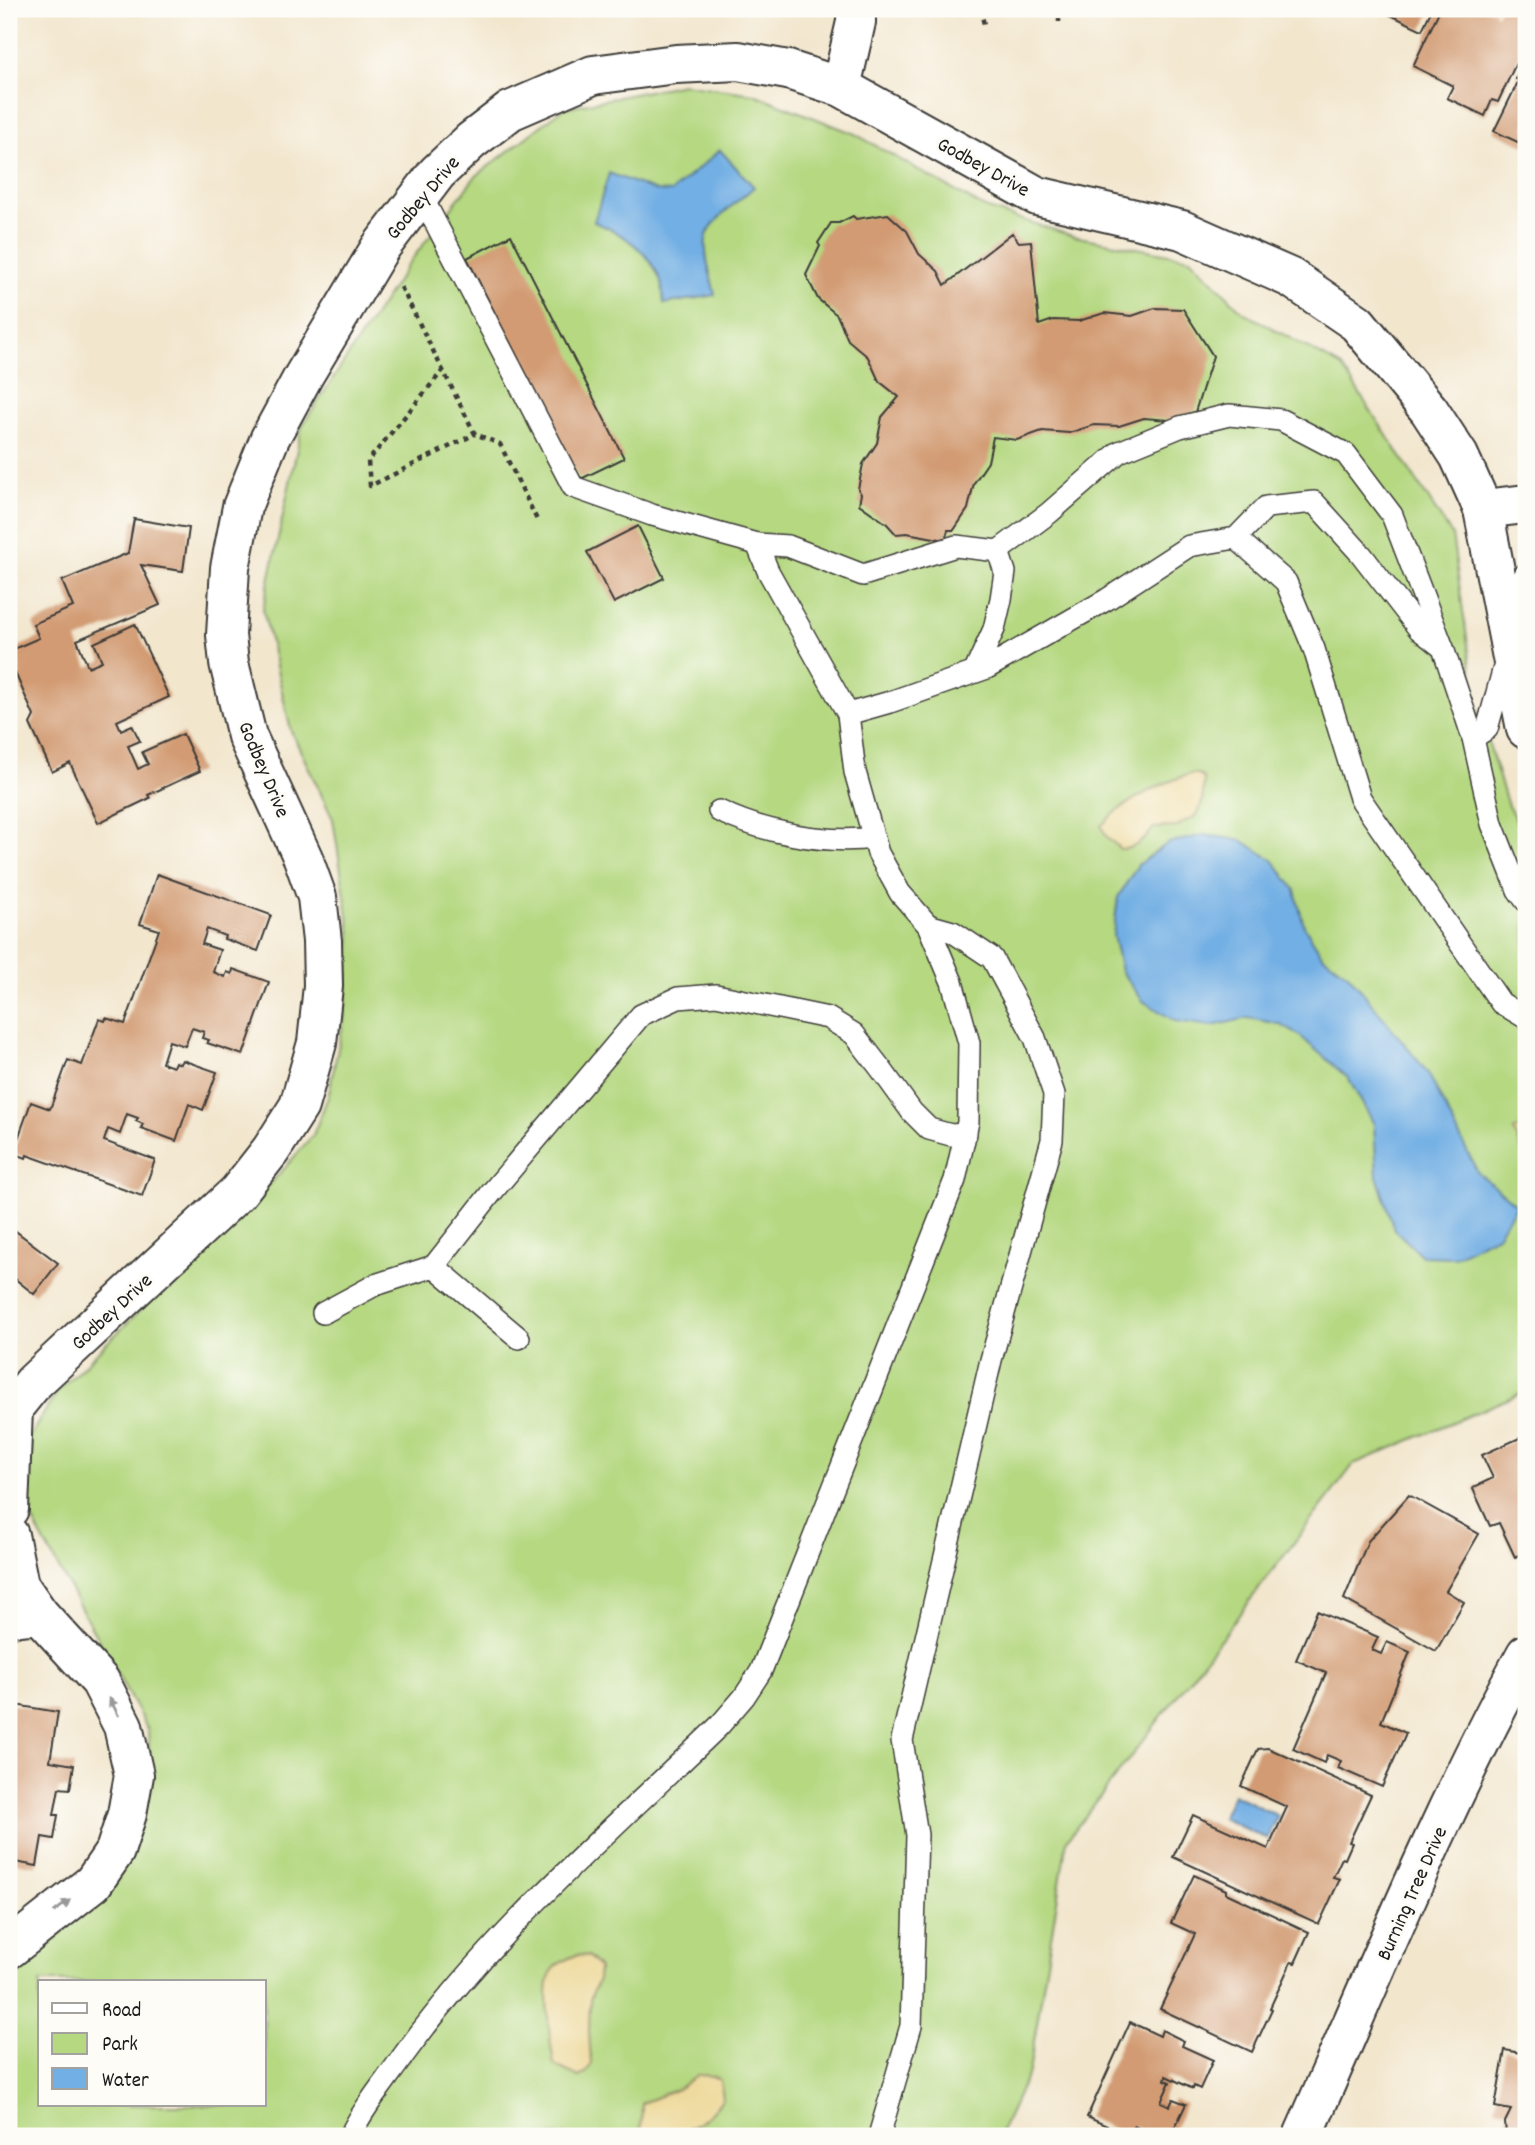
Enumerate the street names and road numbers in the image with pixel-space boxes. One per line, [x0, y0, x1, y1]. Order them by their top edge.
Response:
street label: Godbey Drive [931, 131, 1034, 206]
street label: Godbey Drive [380, 150, 469, 248]
street label: Godbey Drive [229, 717, 296, 823]
street label: Godbey Drive [66, 1267, 161, 1359]
street label: Burning Tree Drive [1371, 1822, 1457, 1966]

